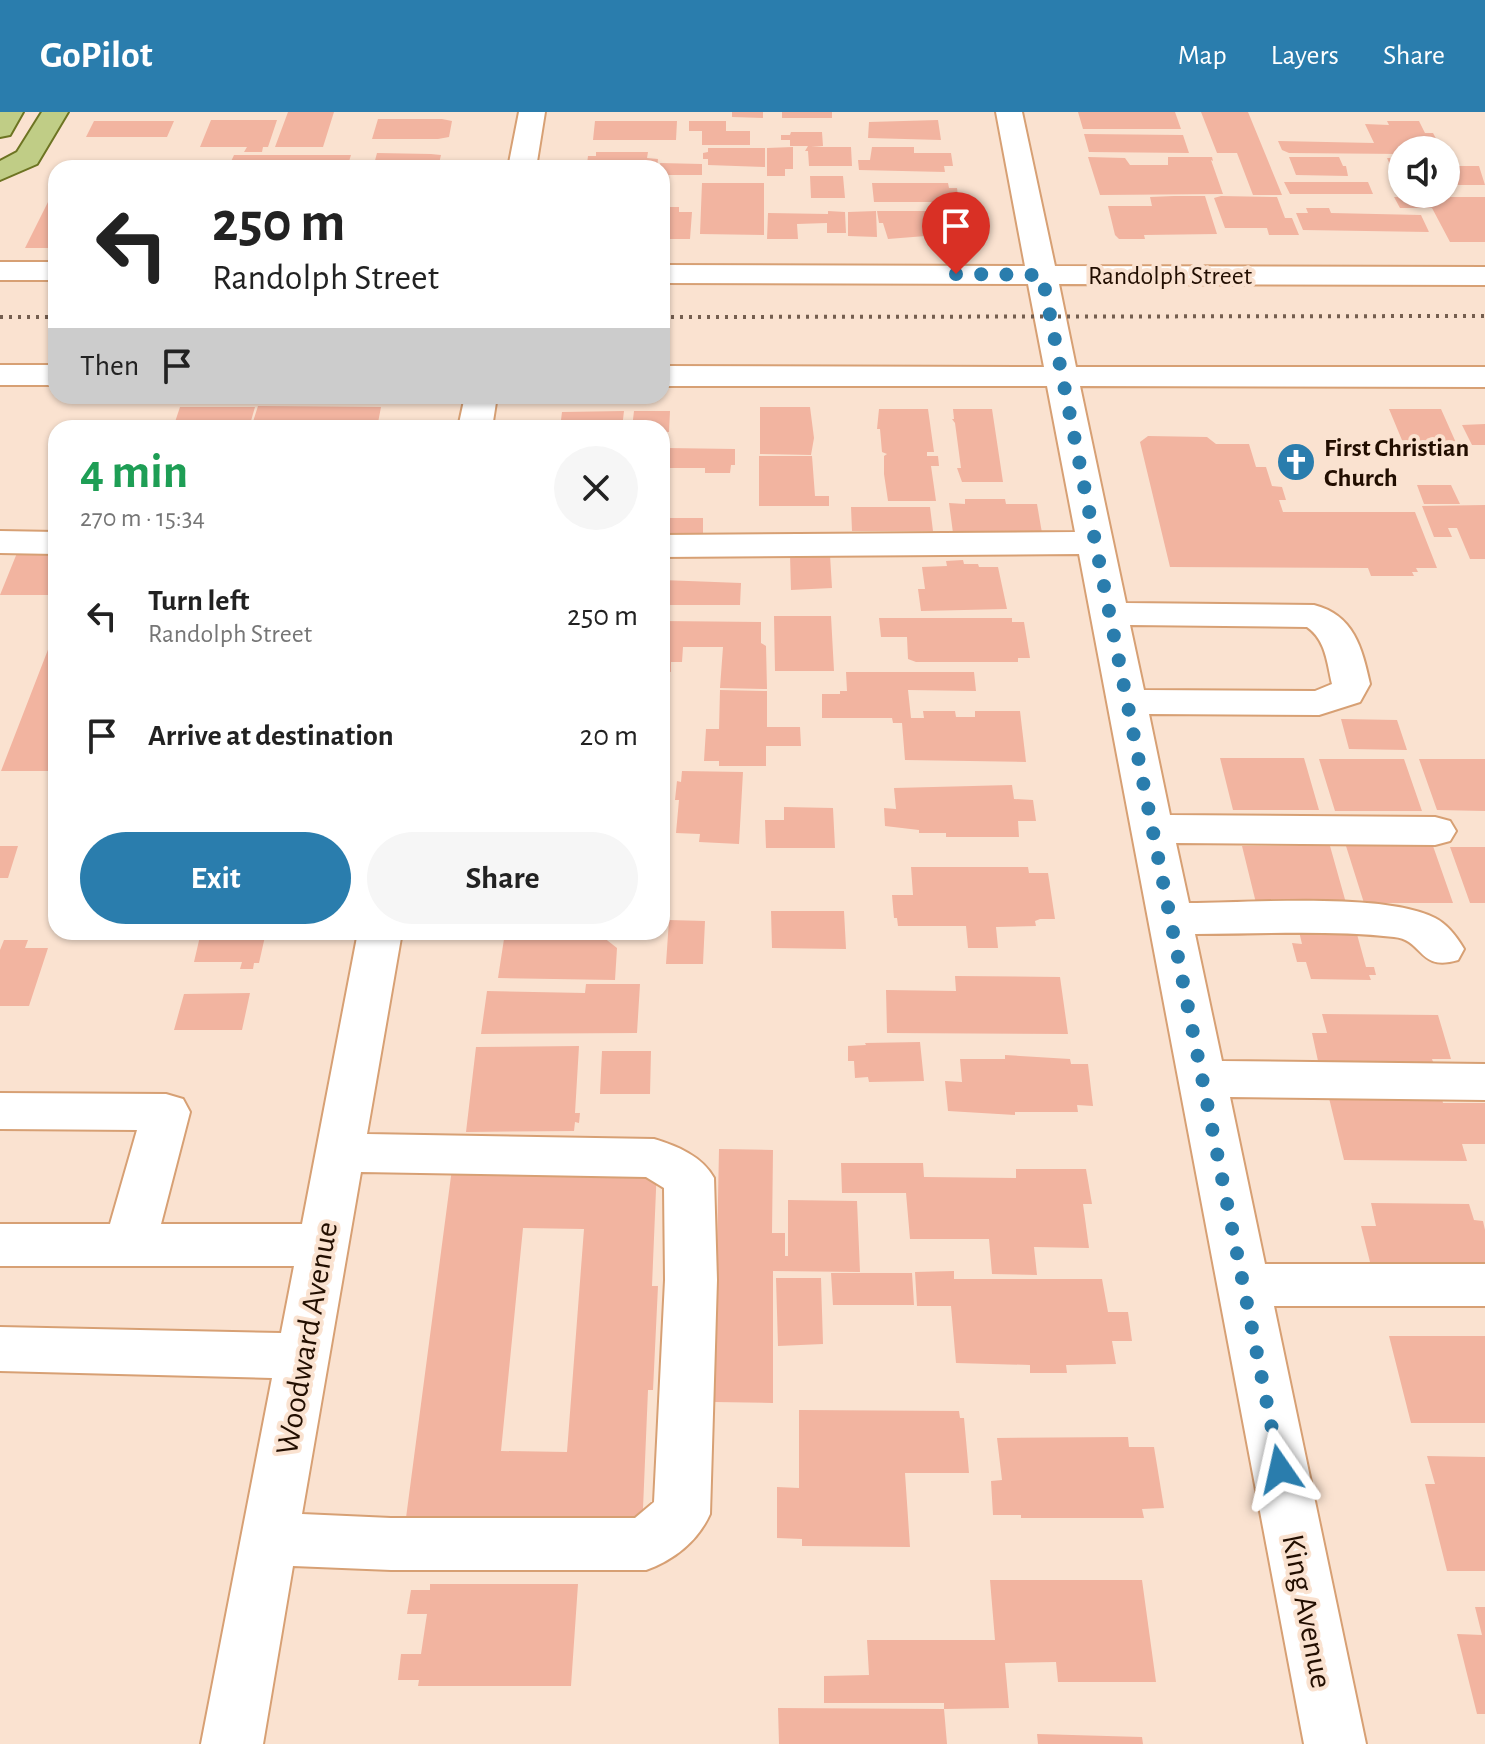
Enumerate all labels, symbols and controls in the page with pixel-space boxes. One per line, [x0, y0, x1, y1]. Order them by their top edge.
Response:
text: GoPilot [40, 37, 153, 75]
text: Map [1178, 42, 1227, 70]
text: Layers [1271, 42, 1339, 70]
text: Share [1383, 42, 1445, 70]
map controls [1388, 136, 1460, 208]
button: sound [1388, 136, 1460, 208]
icon: left [80, 192, 184, 296]
pin [922, 192, 990, 274]
text: 250 m [212, 195, 345, 251]
icon: arrive [934, 204, 978, 248]
text: Randolph Street [212, 260, 439, 296]
street label: Randolph Street [1088, 263, 1252, 289]
icon: arrive [155, 344, 199, 388]
text: Then [80, 351, 139, 381]
place label: First Christian Church [1324, 435, 1469, 491]
church icon: First Christian Church [1275, 441, 1317, 483]
button: close [554, 446, 638, 530]
text: 4 min [80, 449, 188, 497]
text: 270 m · 15:34 [80, 505, 205, 531]
text: Turn left [148, 586, 249, 616]
icon: left [80, 594, 124, 638]
text: 250 m [567, 601, 638, 631]
text: Randolph Street [148, 621, 312, 647]
icon: arrive [80, 714, 124, 758]
text: Arrive at destination [148, 721, 394, 751]
text: 20 m [580, 721, 638, 751]
button: Exit [80, 832, 351, 924]
button: Share [367, 832, 638, 924]
street label: Woodward Avenue [271, 1219, 343, 1457]
position arrow [1238, 1427, 1322, 1511]
street label: King Avenue [1276, 1532, 1338, 1691]

